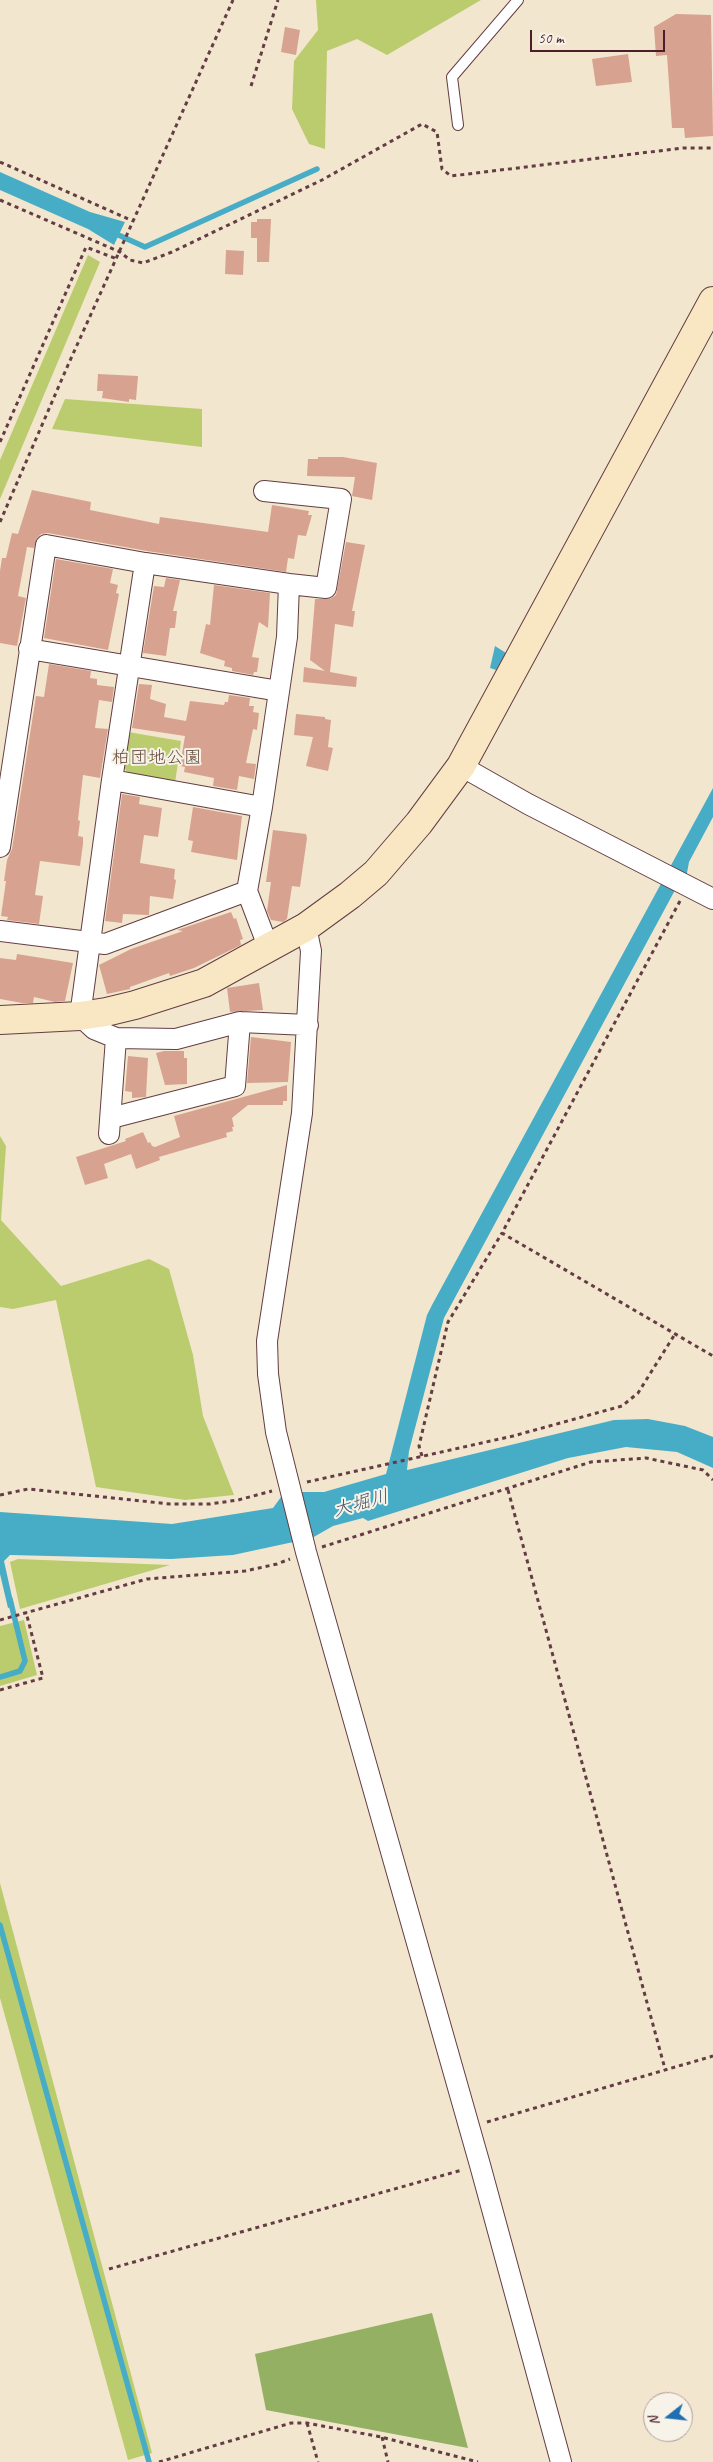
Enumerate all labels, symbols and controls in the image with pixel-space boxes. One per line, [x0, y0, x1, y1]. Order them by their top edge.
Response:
scale bar [533, 20, 668, 52]
text: 50 m [538, 29, 564, 48]
park label: 柏団地公園 [112, 747, 202, 769]
water label: 大堀川 [331, 1486, 391, 1522]
north arrow [643, 2392, 693, 2442]
text: N [645, 2414, 663, 2428]

